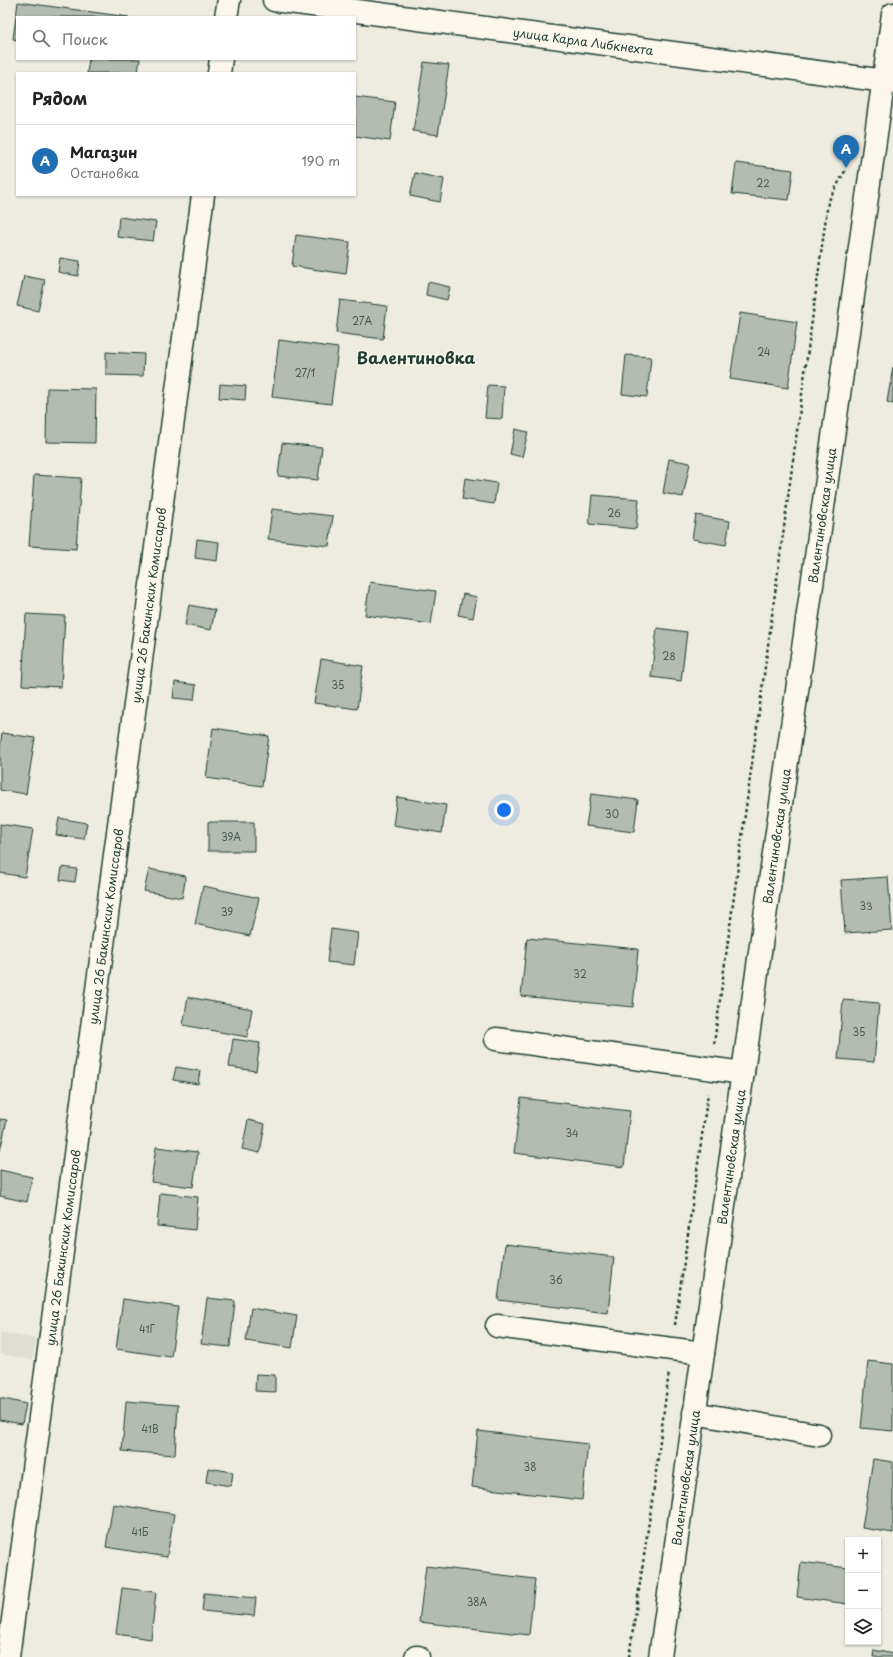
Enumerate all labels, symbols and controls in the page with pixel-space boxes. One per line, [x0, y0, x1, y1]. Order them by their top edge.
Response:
search box [16, 16, 356, 60]
street label: улица Карла Либкнехта [512, 23, 655, 59]
icon: search [30, 27, 52, 49]
text: Поиск [62, 27, 108, 50]
text: Рядом [32, 85, 87, 111]
pin: A [833, 135, 859, 168]
text: Магазин [70, 140, 137, 163]
text: A [40, 151, 50, 170]
text: 190 m [301, 151, 340, 170]
text: Остановка [70, 163, 139, 182]
house number: 22 [756, 175, 770, 190]
house number: 27А [352, 313, 372, 328]
house number: 24 [757, 344, 771, 359]
district label: Валентиновка [357, 345, 476, 369]
house number: 27/1 [295, 365, 315, 380]
street label: Валентиновская улица [803, 446, 840, 584]
house number: 26 [607, 505, 621, 520]
street label: улица 26 Бакинских Комиссаров [126, 506, 170, 704]
house number: 28 [662, 648, 676, 663]
house number: 35 [332, 677, 344, 692]
street label: Валентиновская улица [758, 767, 795, 905]
your location [494, 800, 514, 820]
house number: 30 [605, 806, 619, 821]
street label: улица 26 Бакинских Комиссаров [83, 827, 127, 1026]
house number: 39А [221, 829, 241, 844]
house number: 33 [859, 898, 873, 913]
house number: 39 [221, 904, 233, 919]
house number: 32 [573, 966, 587, 981]
house number: 35 [853, 1024, 865, 1039]
street label: Валентиновская улица [712, 1088, 749, 1226]
house number: 34 [565, 1125, 579, 1140]
street label: улица 26 Бакинских Комиссаров [41, 1149, 85, 1347]
house number: 36 [549, 1272, 563, 1287]
house number: 41Г [139, 1321, 156, 1336]
street label: Валентиновская улица [667, 1408, 704, 1547]
house number: 41В [141, 1421, 159, 1436]
house number: 38 [524, 1459, 536, 1474]
house number: 41Б [131, 1524, 149, 1539]
map controls [845, 1537, 881, 1645]
button: + [845, 1537, 881, 1573]
button: − [845, 1573, 881, 1609]
house number: 38А [467, 1594, 488, 1609]
button: layers [845, 1609, 881, 1645]

